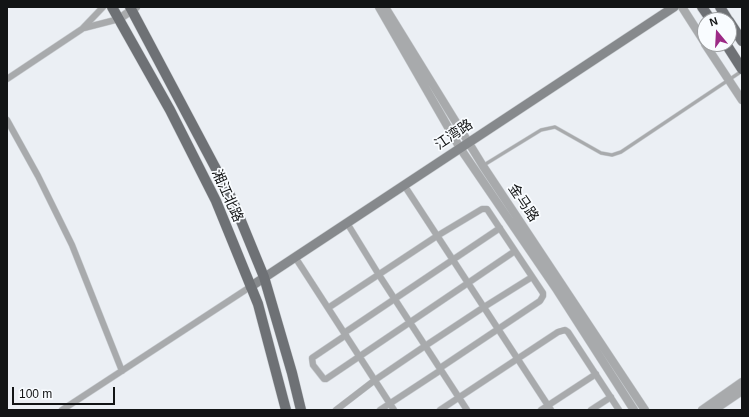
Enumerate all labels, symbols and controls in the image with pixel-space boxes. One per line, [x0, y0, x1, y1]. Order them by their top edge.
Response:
north arrow [697, 12, 737, 52]
text: N [708, 15, 719, 28]
street label: 江湾路 [432, 116, 476, 154]
street label: 湘江北路 [208, 167, 246, 225]
street label: 金马路 [504, 181, 542, 225]
scale bar [14, 379, 117, 405]
text: 100 m [19, 387, 52, 401]

